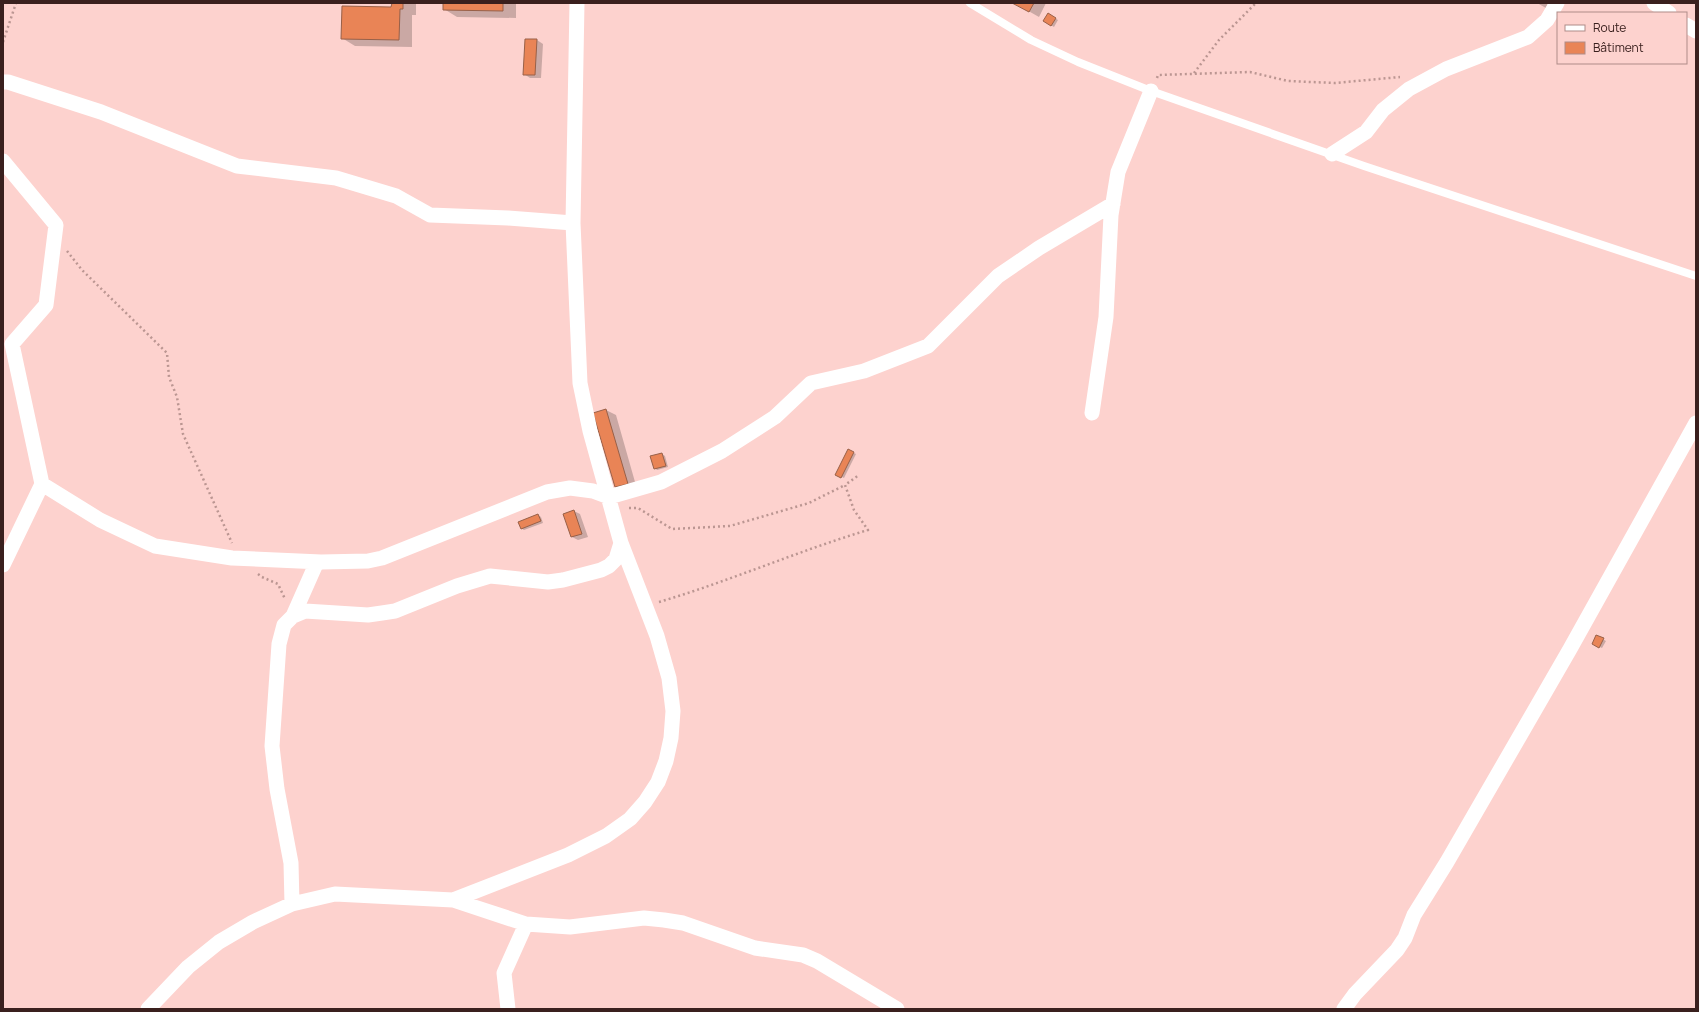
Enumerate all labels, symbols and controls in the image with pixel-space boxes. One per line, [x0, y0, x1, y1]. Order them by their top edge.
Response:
legend [1557, 12, 1687, 64]
text: Route [1593, 19, 1626, 36]
text: Bâtiment [1593, 39, 1644, 56]

